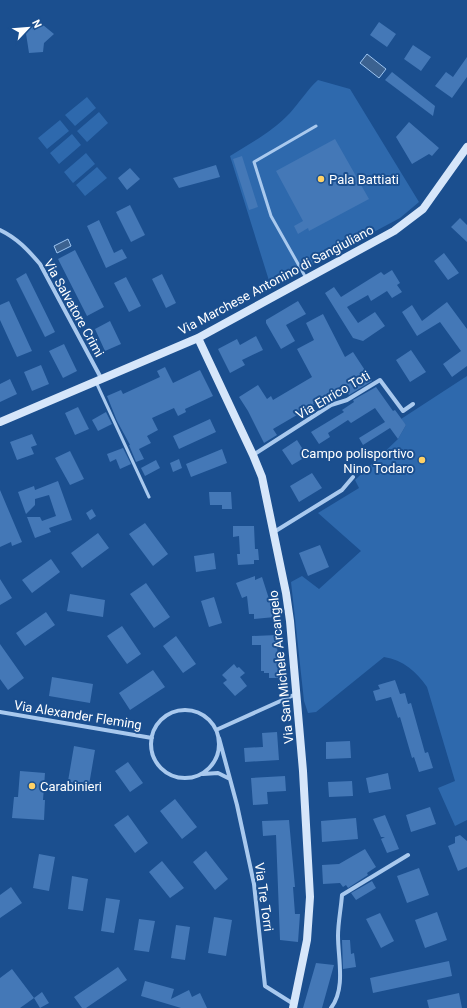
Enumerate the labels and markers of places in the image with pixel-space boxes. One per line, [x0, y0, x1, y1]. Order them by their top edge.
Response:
place label: Pala Battiati [329, 172, 399, 187]
marker: Pala Battiati [316, 174, 326, 184]
place label: Campo polisportivo Nino Todaro [301, 446, 414, 476]
marker: Campo polisportivo Nino Todaro [417, 455, 427, 465]
place label: Carabinieri [40, 779, 102, 794]
marker: Carabinieri [27, 781, 37, 791]

